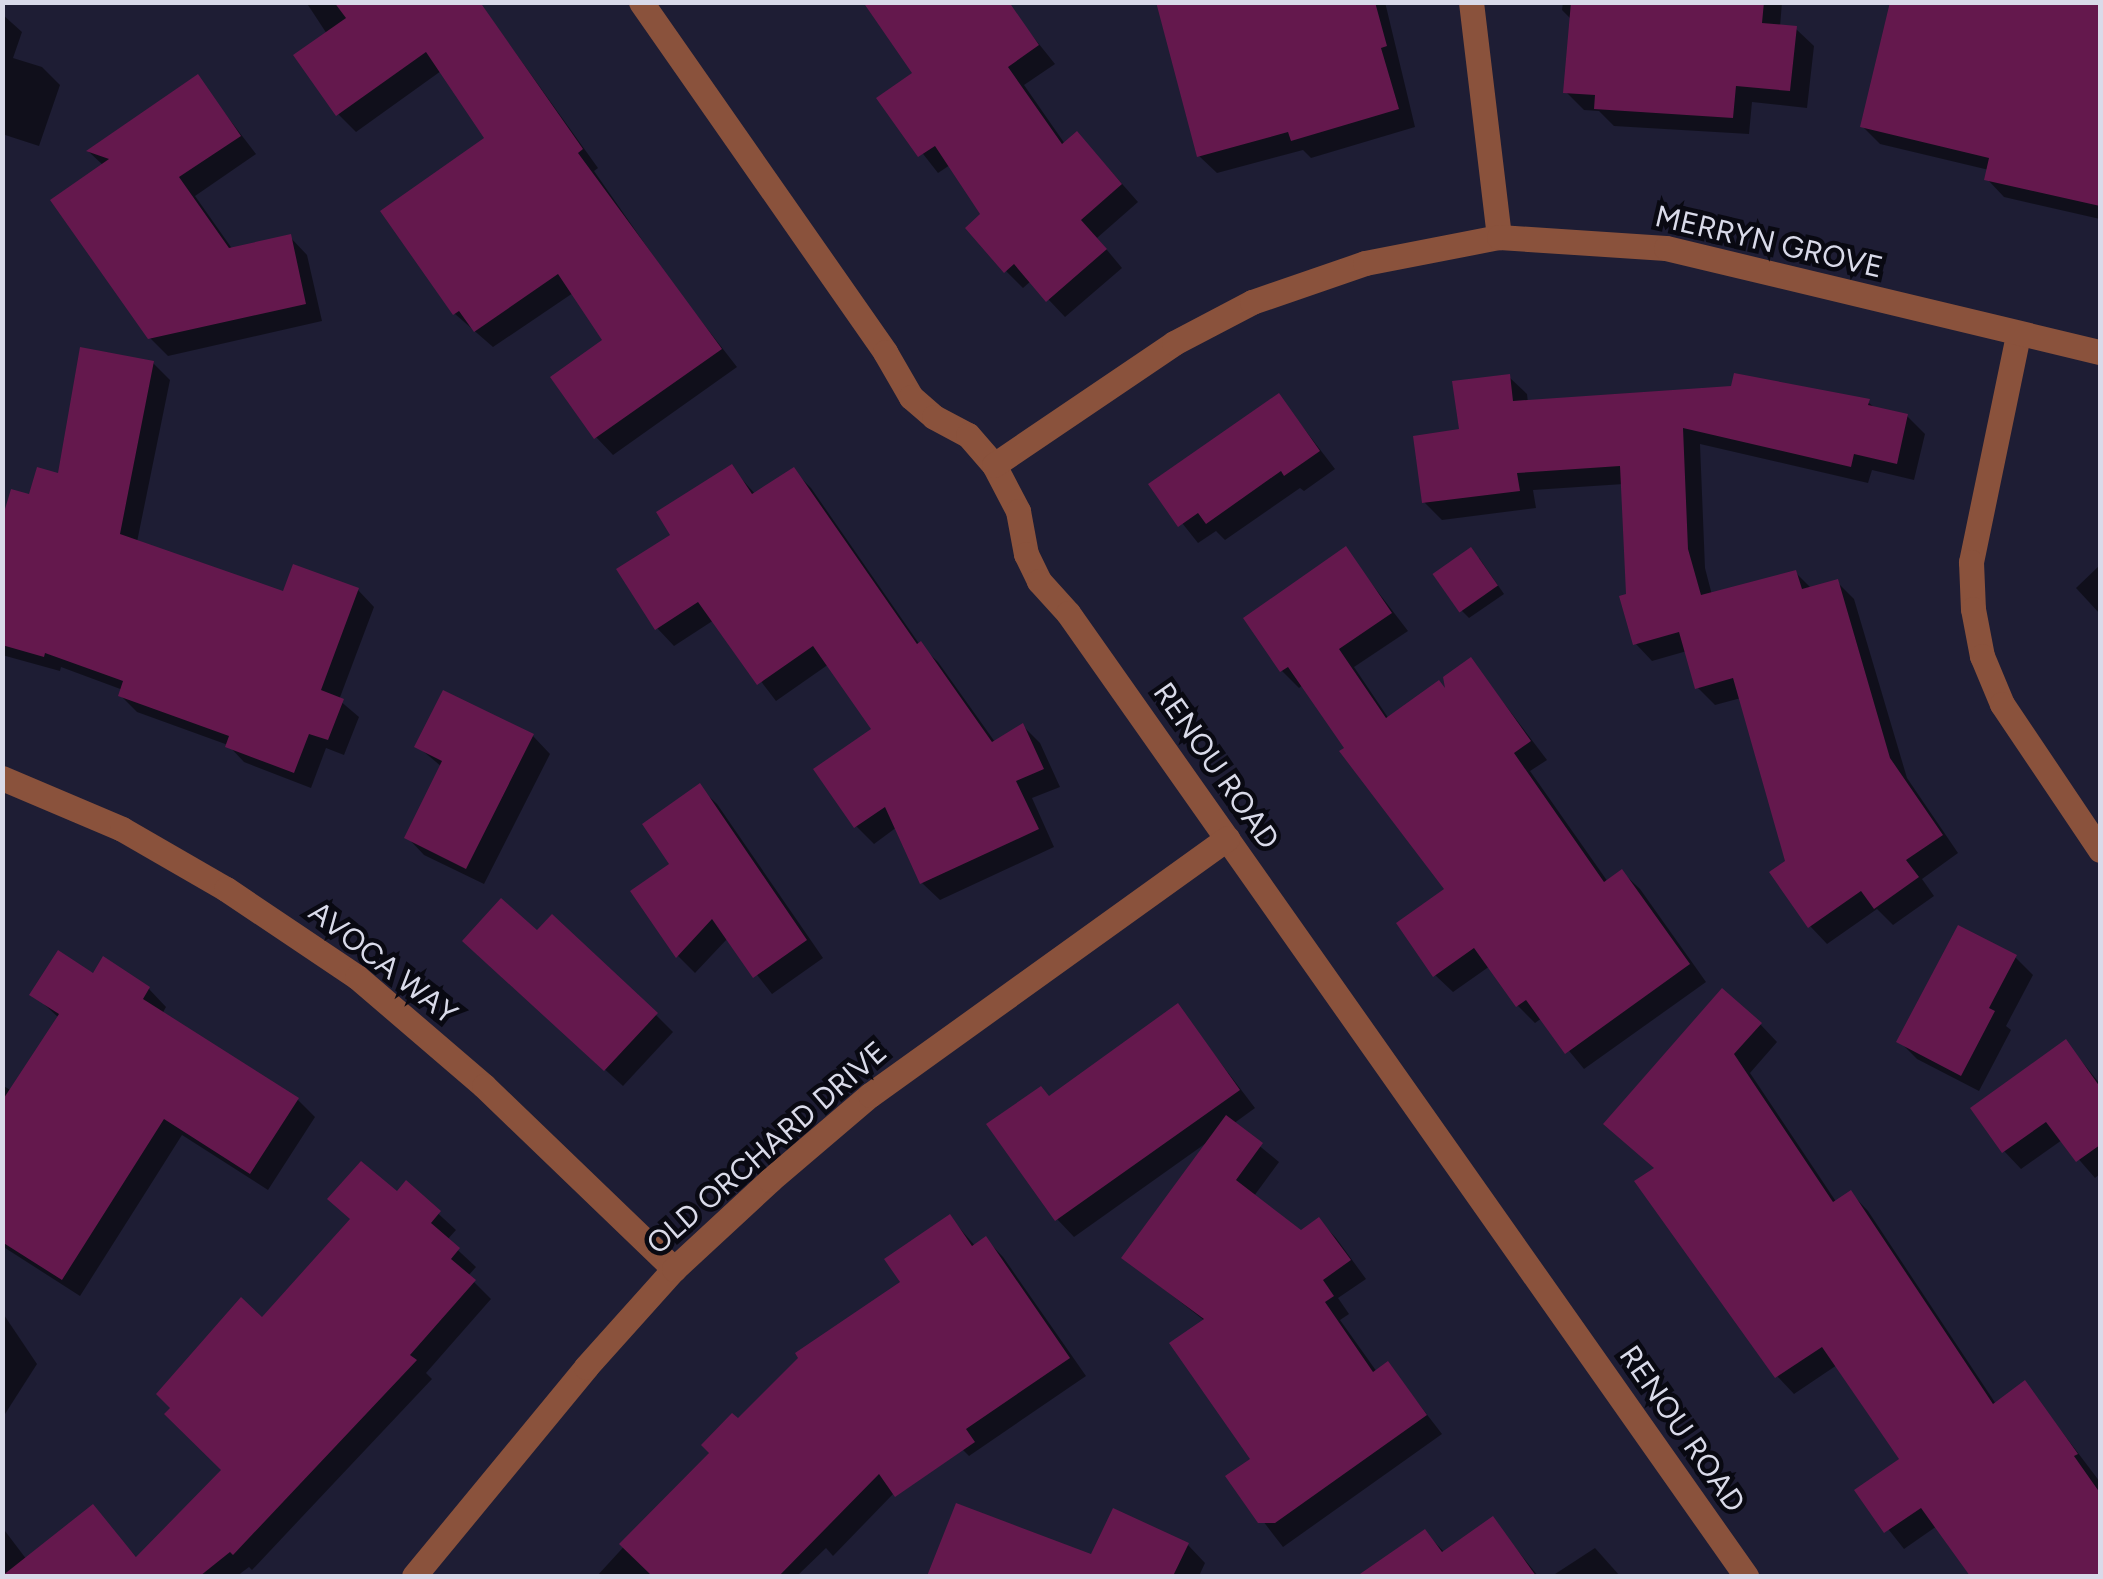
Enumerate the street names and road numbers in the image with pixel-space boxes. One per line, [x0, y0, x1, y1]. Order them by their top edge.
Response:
street label: MERRYN GROVE [1652, 198, 1886, 286]
street label: RENOU ROAD [1145, 676, 1287, 856]
street label: AVOCA WAY [302, 894, 464, 1032]
street label: OLD ORCHARD DRIVE [640, 1034, 894, 1262]
street label: RENOU ROAD [1611, 1339, 1753, 1519]

